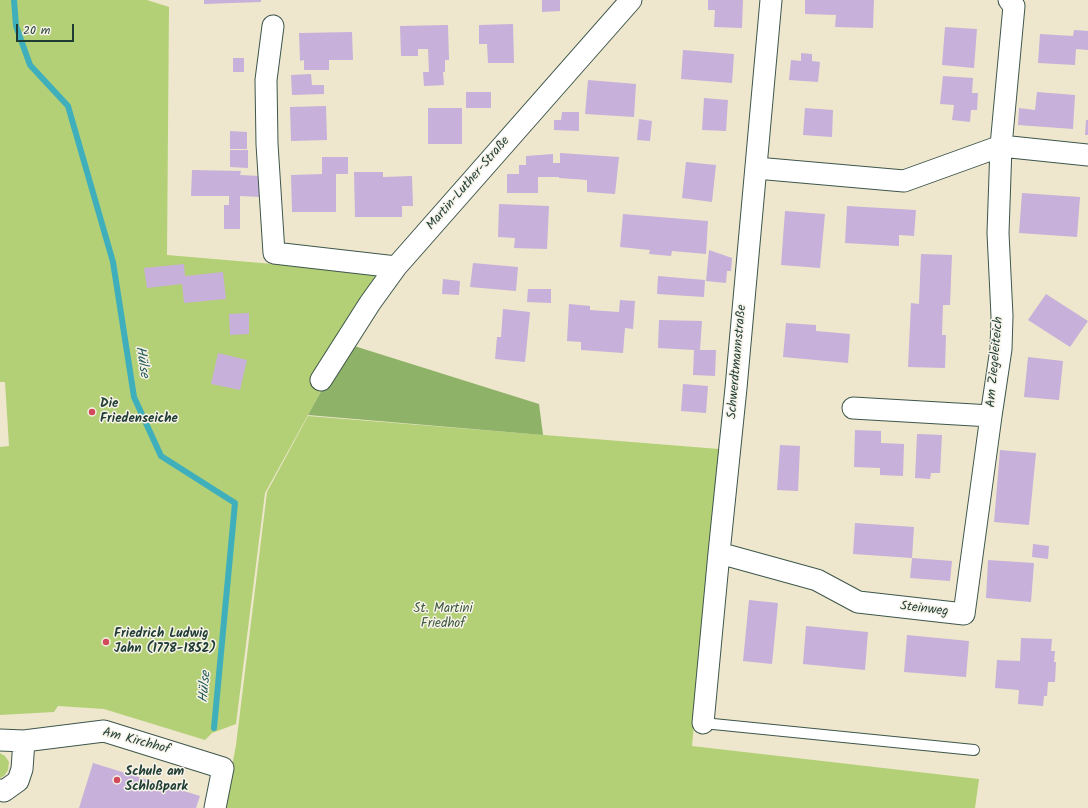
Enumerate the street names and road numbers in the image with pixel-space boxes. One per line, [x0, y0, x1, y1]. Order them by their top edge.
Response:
street label: Martin-Luther-Straße [424, 134, 514, 234]
street label: Schwerdtmannstraße [725, 304, 751, 420]
street label: Am Ziegeleiteich [984, 316, 1008, 408]
street label: Steinweg [899, 599, 949, 621]
street label: Am Kirchhof [101, 726, 171, 758]

